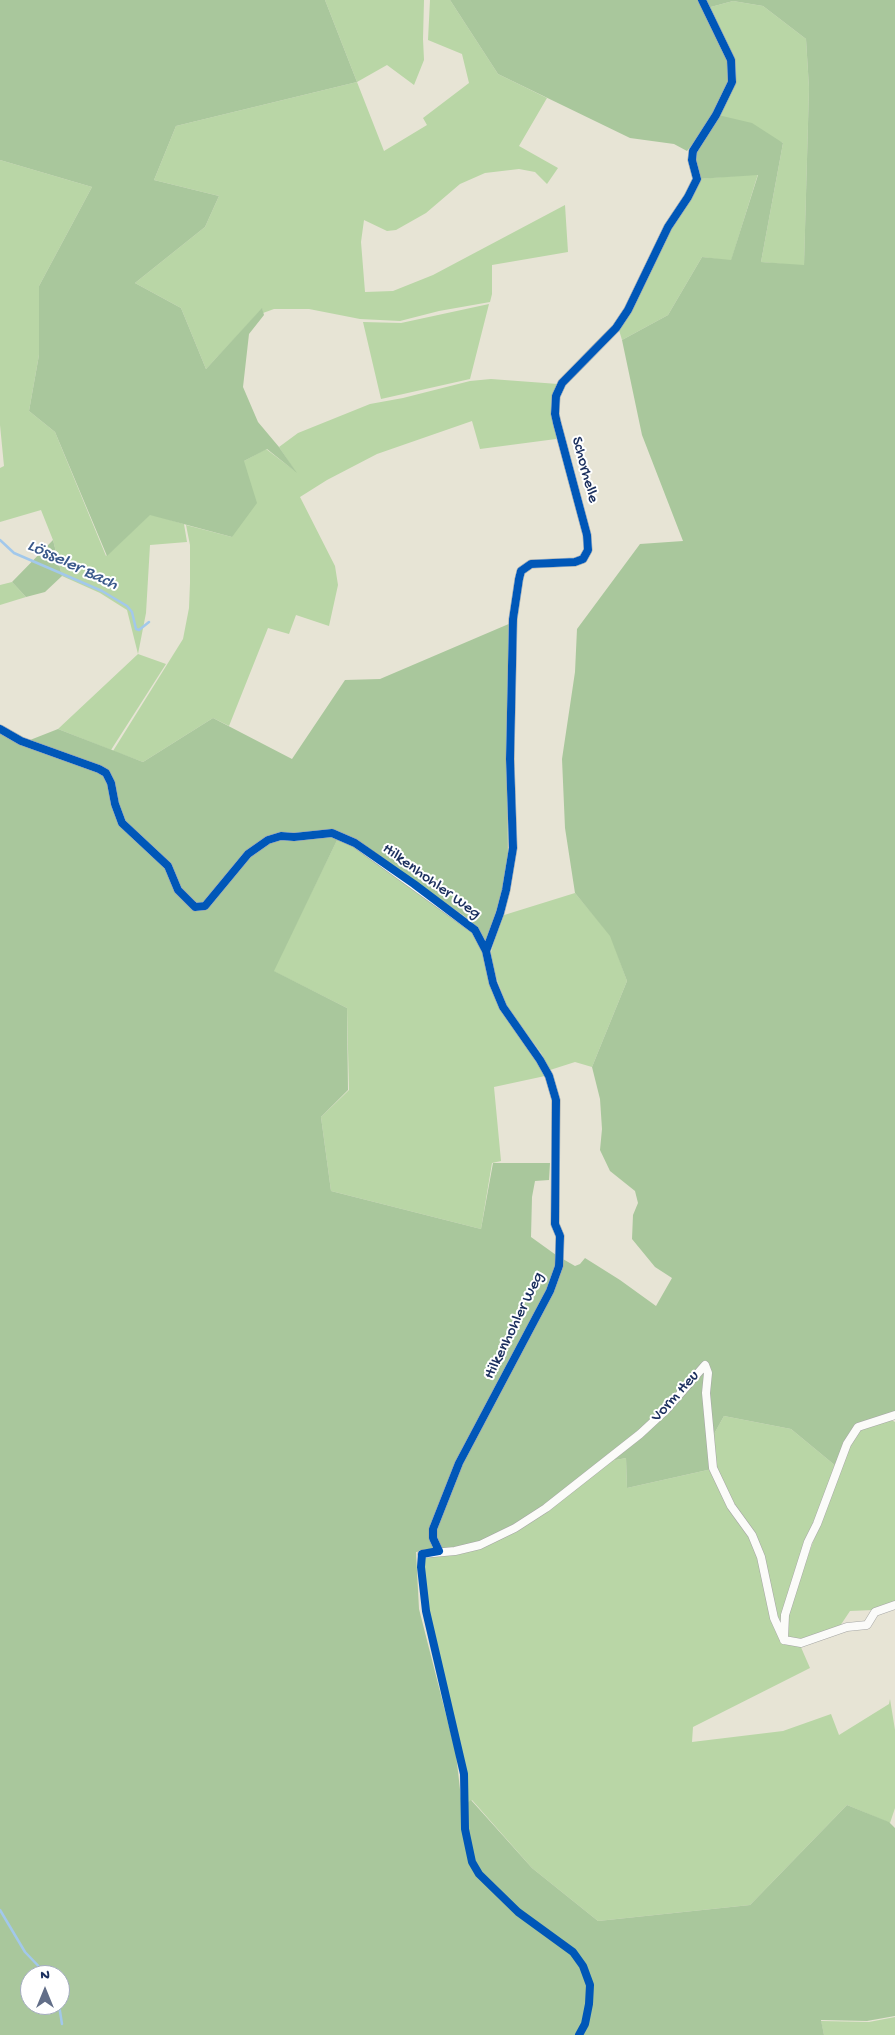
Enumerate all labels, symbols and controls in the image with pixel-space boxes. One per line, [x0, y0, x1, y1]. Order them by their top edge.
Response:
street label: Schorhelle [566, 435, 602, 505]
water label: Lösseler Bach [23, 536, 121, 596]
street label: Hilkenhohler Weg [378, 840, 484, 924]
street label: Hilkenhohler Weg [481, 1269, 549, 1383]
street label: Vorm Heu [648, 1367, 704, 1427]
north arrow [20, 1965, 70, 2015]
text: N [40, 1967, 50, 1984]

